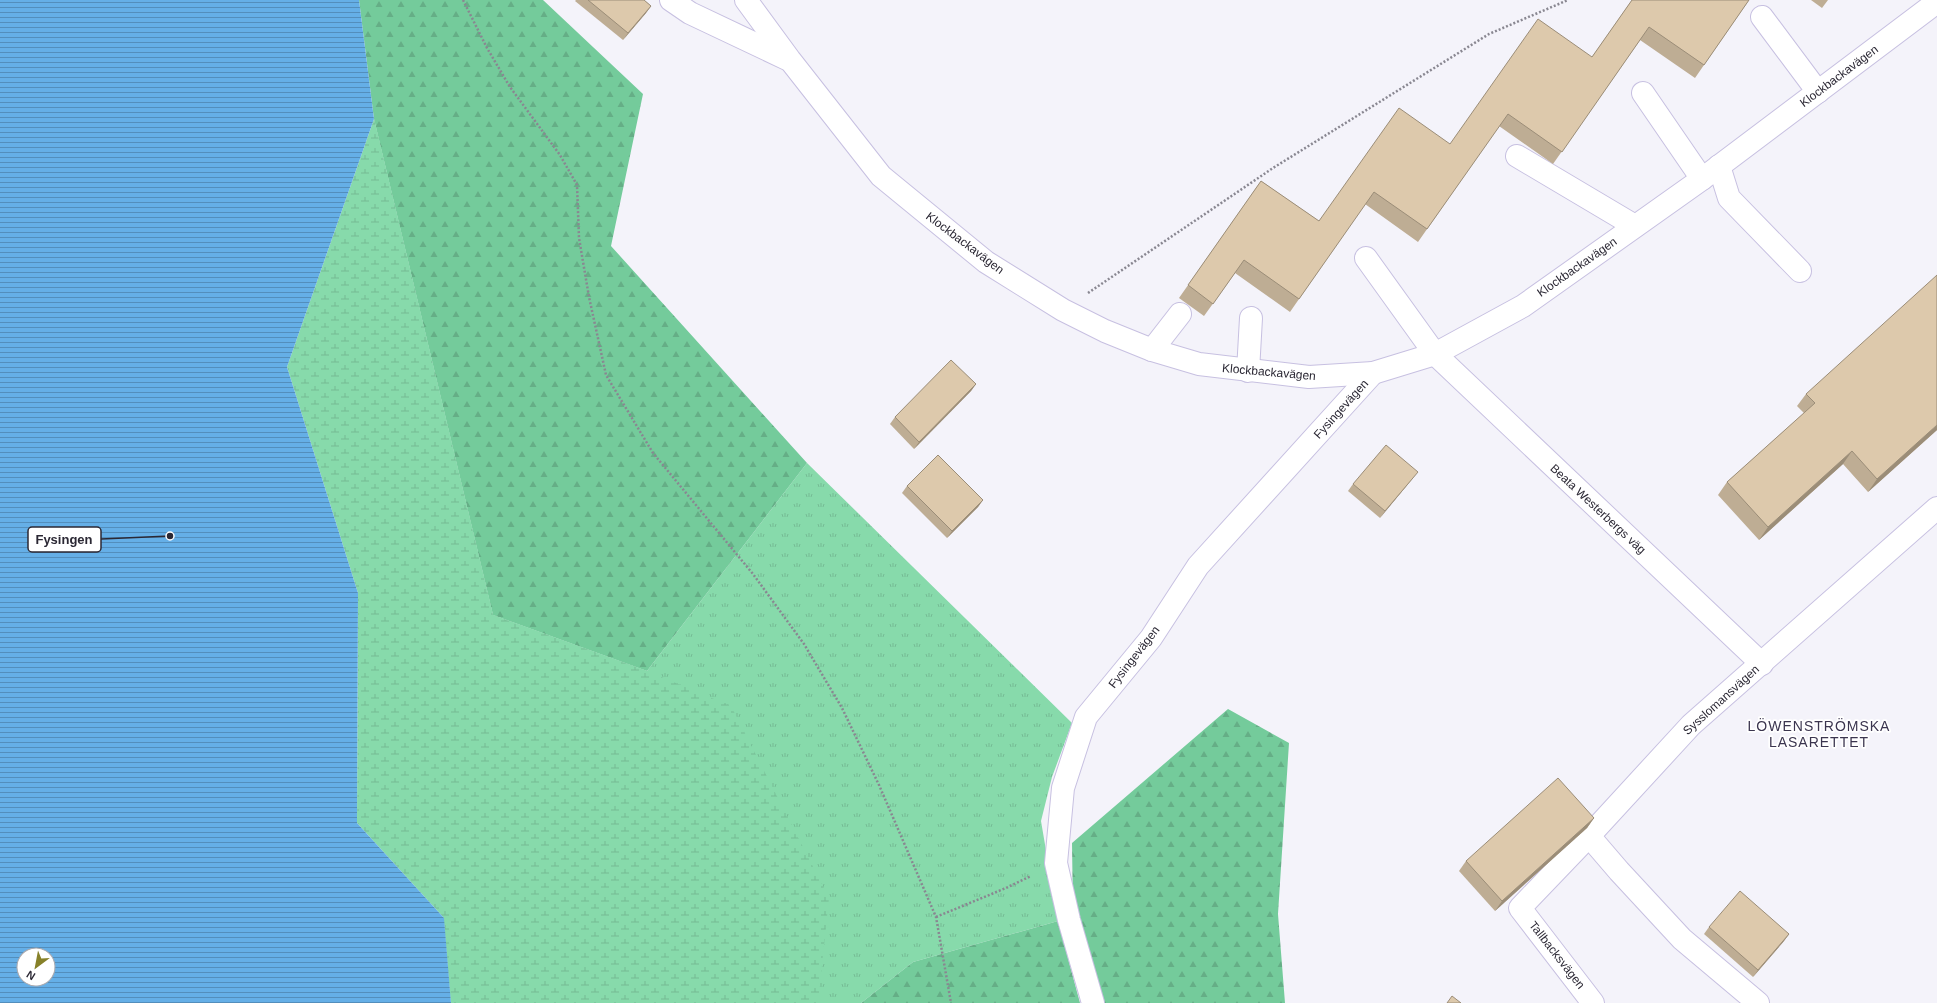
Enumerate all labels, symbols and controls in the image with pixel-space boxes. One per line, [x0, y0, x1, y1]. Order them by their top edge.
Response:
street label: Klockbackavägen [1797, 42, 1881, 110]
street label: Klockbackavägen [923, 209, 1007, 277]
street label: Klockbackavägen [1534, 234, 1620, 300]
street label: Klockbackavägen [1222, 361, 1316, 383]
street label: Fysingevägen [1311, 377, 1371, 441]
street label: Beata Westerbergs väg [1547, 461, 1649, 557]
callout: Fysingen [28, 527, 101, 552]
text: Fysingen [35, 532, 93, 547]
street label: Fysingevägen [1105, 623, 1163, 691]
street label: Sysslomansvägen [1680, 662, 1762, 738]
district label: LÖWENSTRÖMSKA LASARETTET [1748, 717, 1890, 750]
street label: Tallbacksvägen [1526, 918, 1588, 992]
north arrow [16, 947, 56, 987]
text: N [24, 968, 37, 983]

